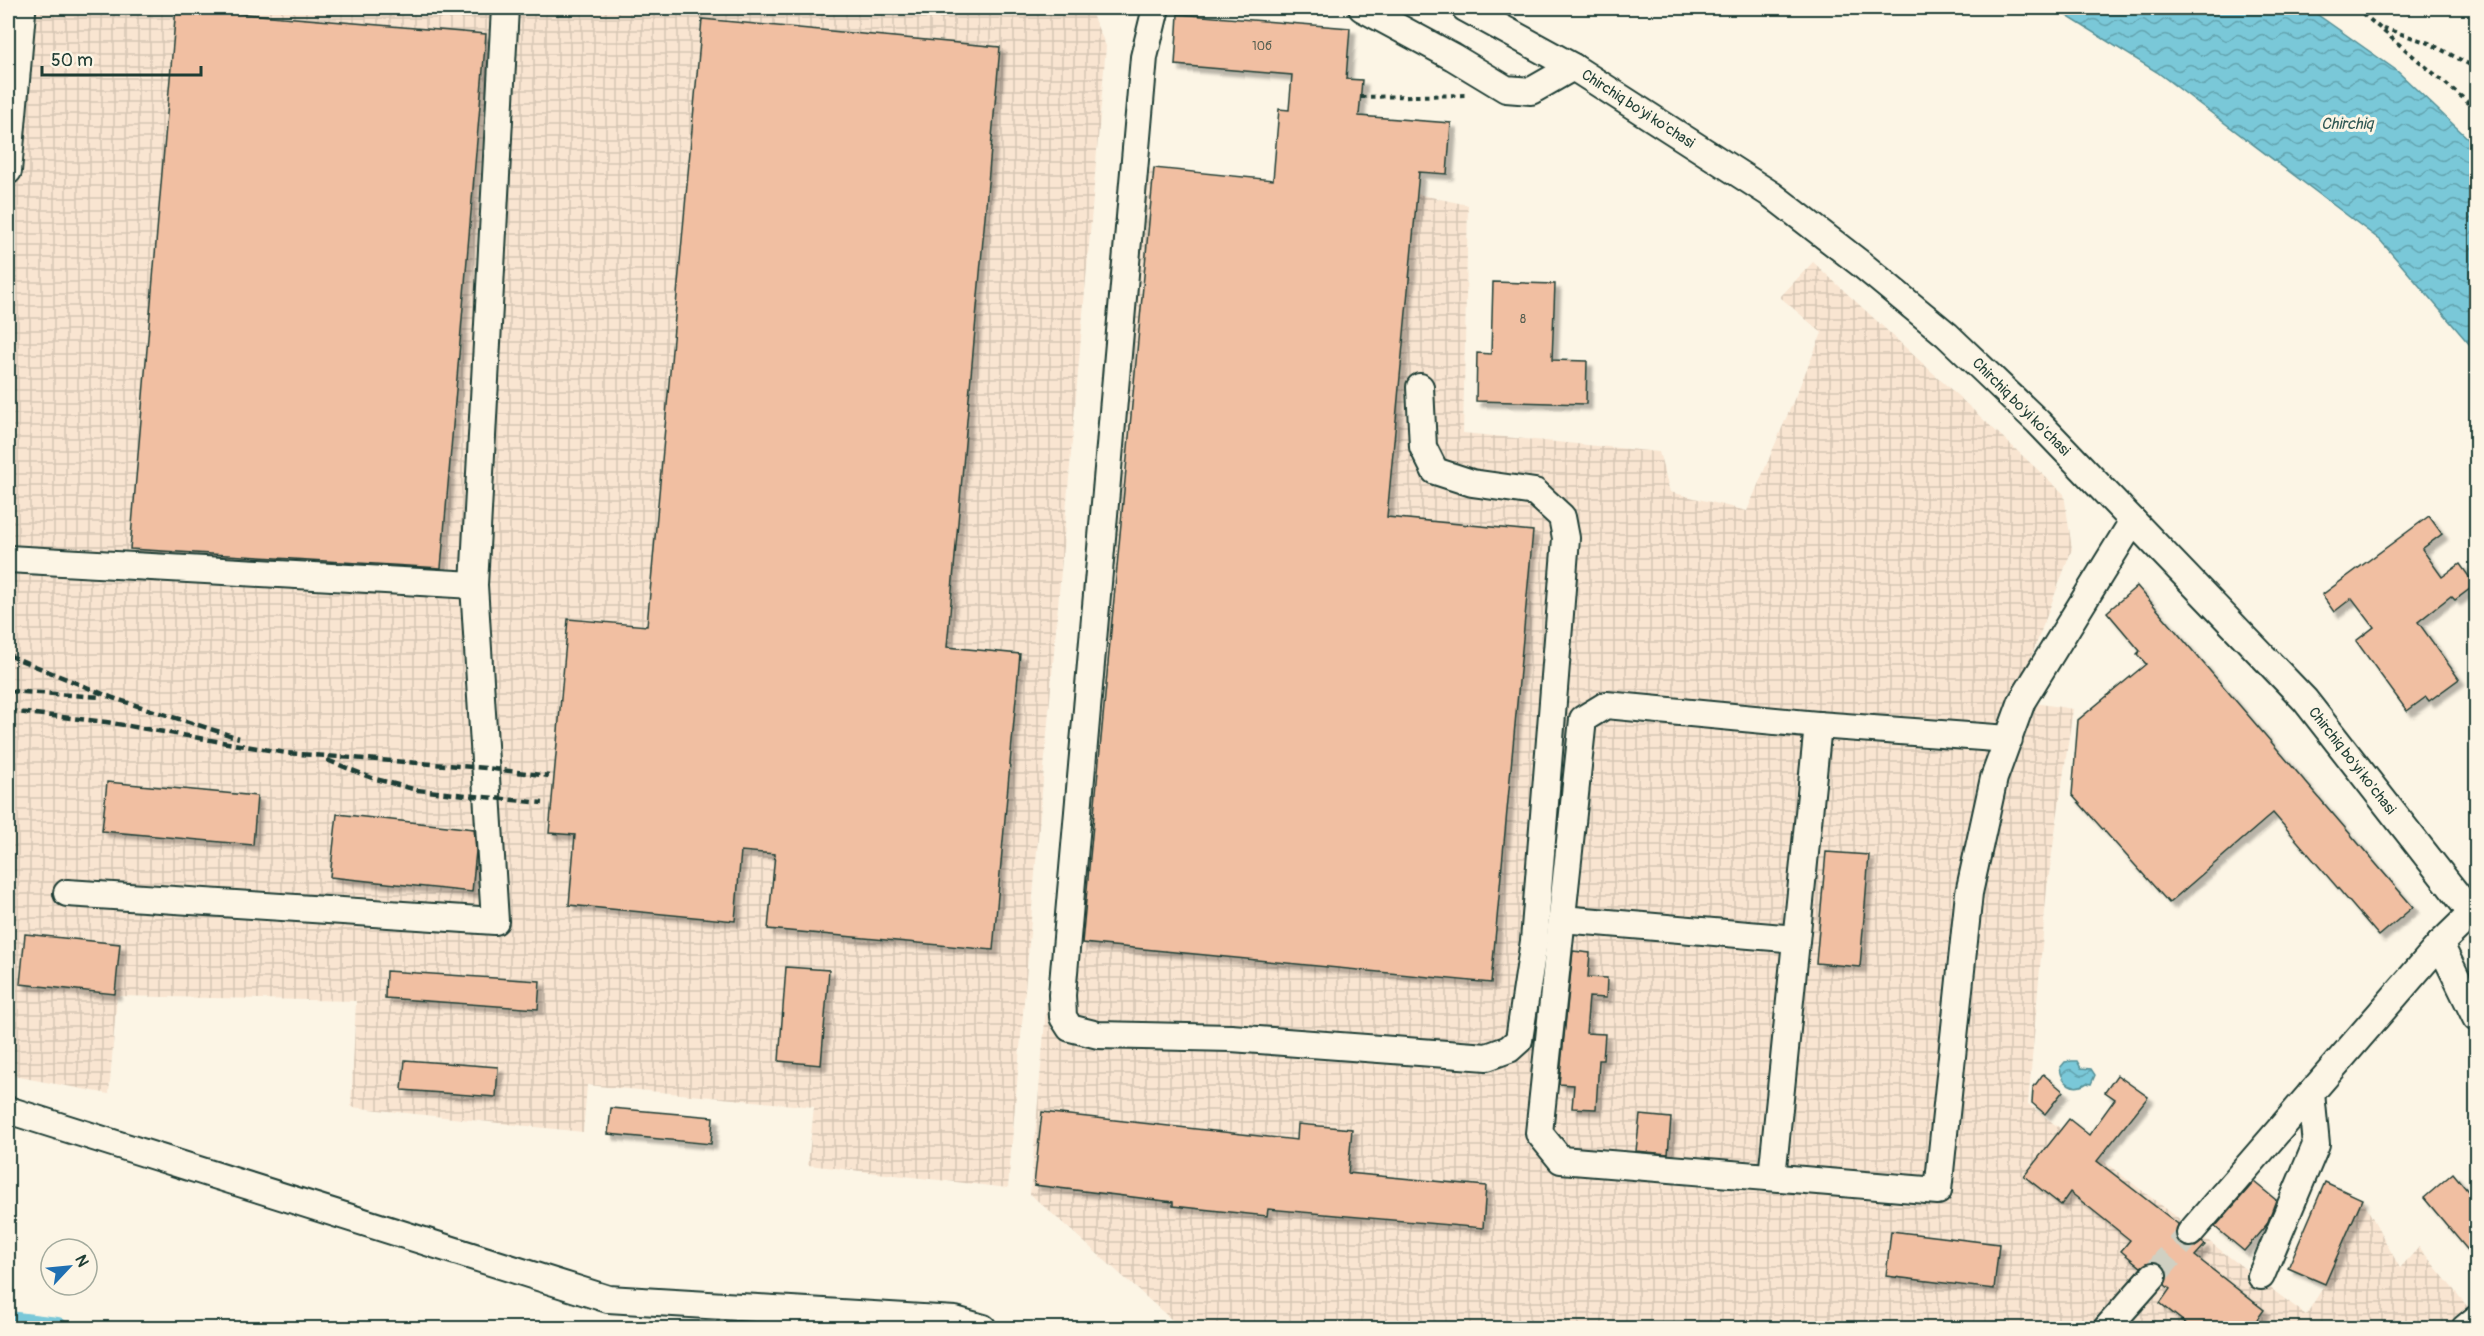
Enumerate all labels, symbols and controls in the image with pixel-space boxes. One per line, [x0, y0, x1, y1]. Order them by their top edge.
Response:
scale bar [42, 39, 201, 77]
house number: 10б [1252, 39, 1272, 54]
text: 50 m [51, 49, 93, 72]
street label: Chirchiq bo'yi ko'chasi [1578, 65, 1698, 153]
water label: Chirchiq [2321, 114, 2375, 134]
house number: 8 [1520, 312, 1526, 327]
street label: Chirchiq bo'yi ko'chasi [1968, 354, 2074, 460]
street label: Chirchiq bo'yi ko'chasi [2304, 703, 2400, 819]
north arrow [39, 1237, 99, 1297]
text: N [70, 1252, 93, 1270]

